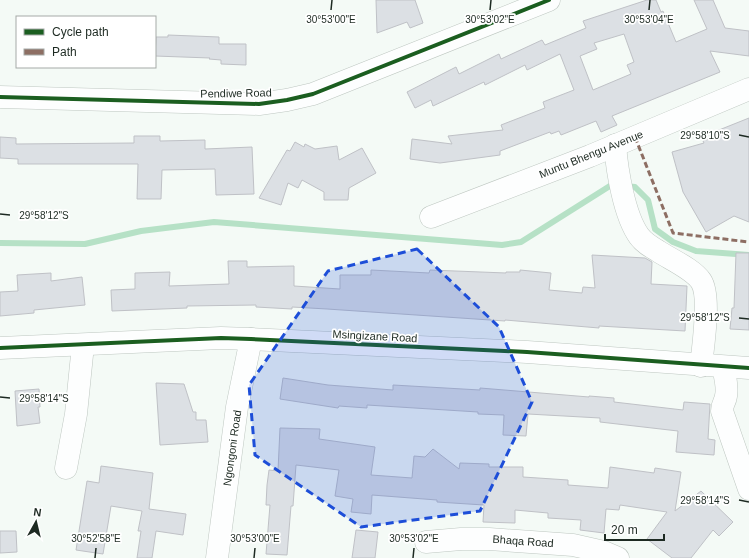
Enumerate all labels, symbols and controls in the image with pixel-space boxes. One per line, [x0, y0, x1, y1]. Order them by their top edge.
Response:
text: 30°53'00"E [306, 14, 356, 25]
text: 30°53'02"E [465, 14, 515, 25]
text: 30°53'04"E [624, 14, 674, 25]
legend [16, 16, 156, 68]
text: Cycle path [52, 25, 109, 39]
text: Path [52, 45, 77, 59]
street label: Pendiwe Road [200, 86, 272, 100]
street label: Muntu Bhengu Avenue [537, 128, 645, 180]
text: 29°58'10"S [680, 130, 730, 141]
text: 29°58'12"S [19, 210, 69, 221]
text: 29°58'12"S [680, 312, 730, 323]
street label: Msingizane Road [332, 328, 418, 344]
text: 29°58'14"S [19, 393, 69, 404]
street label: Ngongoni Road [221, 409, 243, 487]
text: 29°58'14"S [680, 495, 730, 506]
north arrow [16, 502, 56, 542]
text: N [33, 506, 42, 519]
scale bar [605, 516, 664, 542]
text: 20 m [611, 523, 638, 537]
text: 30°52'58"E [71, 533, 121, 544]
text: 30°53'00"E [230, 533, 280, 544]
text: 30°53'02"E [389, 533, 439, 544]
street label: Bhaqa Road [492, 533, 554, 549]

